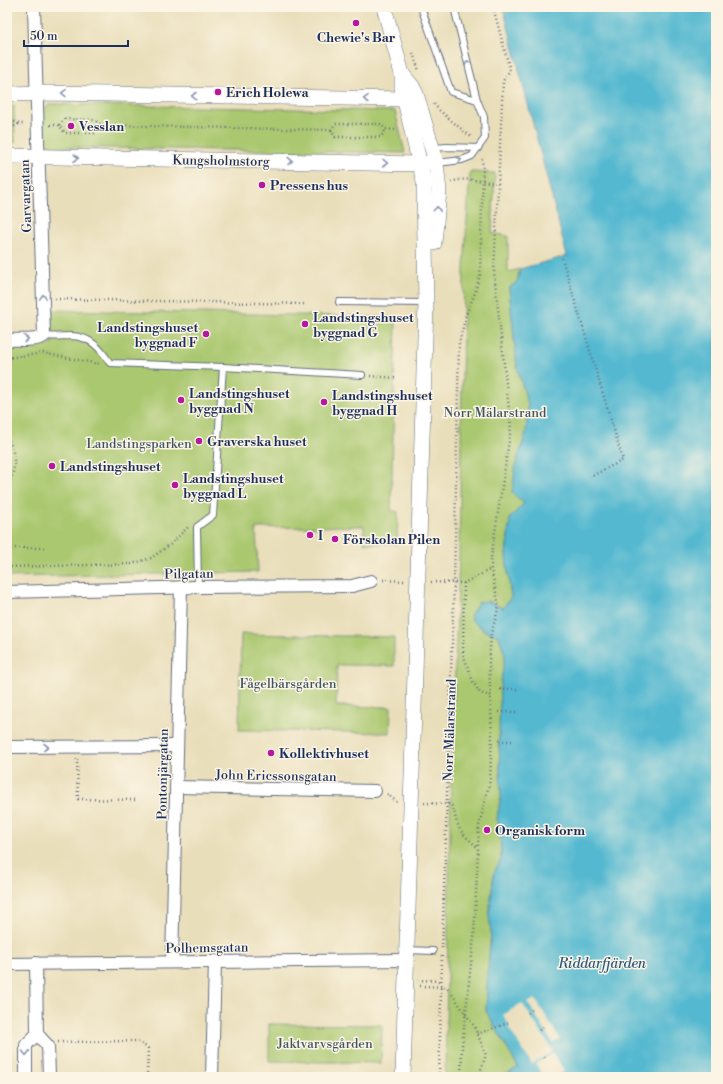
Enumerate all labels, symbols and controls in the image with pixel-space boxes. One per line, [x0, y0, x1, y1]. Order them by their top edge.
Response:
marker: Chewie's Bar [351, 18, 361, 28]
scale bar [24, 22, 128, 48]
text: 50 m [30, 29, 58, 44]
place label: Chewie's Bar [317, 30, 396, 46]
one-way arrow [464, 59, 473, 66]
place label: Erich Holewa [226, 85, 309, 101]
marker: Erich Holewa [213, 87, 223, 97]
one-way arrow [61, 89, 67, 98]
one-way arrow [191, 92, 197, 100]
one-way arrow [363, 95, 369, 103]
place label: Vesslan [78, 119, 124, 135]
marker: Vesslan [66, 121, 76, 131]
street label: Kungsholmstorg [172, 152, 270, 170]
one-way arrow [73, 154, 79, 162]
one-way arrow [456, 156, 462, 165]
one-way arrow [287, 157, 293, 165]
street label: Garvargatan [17, 159, 35, 233]
one-way arrow [382, 159, 388, 167]
place label: Pressens hus [270, 178, 349, 194]
marker: Pressens hus [257, 180, 267, 190]
one-way arrow [433, 206, 442, 212]
one-way arrow [38, 294, 47, 300]
place label: Landstingshuset byggnad G [313, 310, 414, 341]
marker: Landstingshuset byggnad G [300, 319, 310, 329]
place label: Landstingshuset byggnad F [97, 320, 198, 351]
marker: Landstingshuset byggnad F [201, 329, 211, 339]
one-way arrow [23, 335, 29, 343]
place label: Landstingshuset byggnad N [189, 386, 290, 417]
place label: Landstingshuset byggnad H [332, 388, 433, 419]
marker: Landstingshuset byggnad N [176, 395, 186, 405]
marker: Landstingshuset byggnad H [319, 397, 329, 407]
park label: Norr Mälarstrand [444, 405, 547, 421]
place label: Graverska huset [207, 434, 307, 450]
park label: Landstingsparken [86, 436, 192, 452]
marker: Graverska huset [194, 436, 204, 446]
place label: Landstingshuset [60, 459, 161, 475]
marker: Landstingshuset [47, 461, 57, 471]
place label: Landstingshuset byggnad L [183, 471, 284, 502]
marker: Landstingshuset byggnad L [170, 480, 180, 490]
place label: I [318, 528, 323, 544]
marker: I [305, 530, 315, 540]
place label: Förskolan Pilen [343, 532, 440, 548]
marker: Förskolan Pilen [330, 534, 340, 544]
street label: Pilgatan [164, 566, 214, 582]
park label: Fågelbärsgården [239, 676, 337, 692]
street label: Norr Mälarstrand [440, 678, 460, 782]
street label: Pontonjärgatan [154, 728, 172, 820]
one-way arrow [43, 743, 49, 751]
place label: Kollektivhuset [279, 746, 369, 762]
marker: Kollektivhuset [266, 748, 276, 758]
street label: John Ericssonsgatan [214, 767, 337, 785]
place label: Organisk form [495, 823, 585, 839]
marker: Organisk form [482, 825, 492, 835]
street label: Polhemsgatan [165, 939, 249, 957]
water label: Riddarfjärden [557, 955, 646, 973]
park label: Jaktvarvsgården [276, 1036, 373, 1052]
one-way arrow [22, 1050, 30, 1056]

